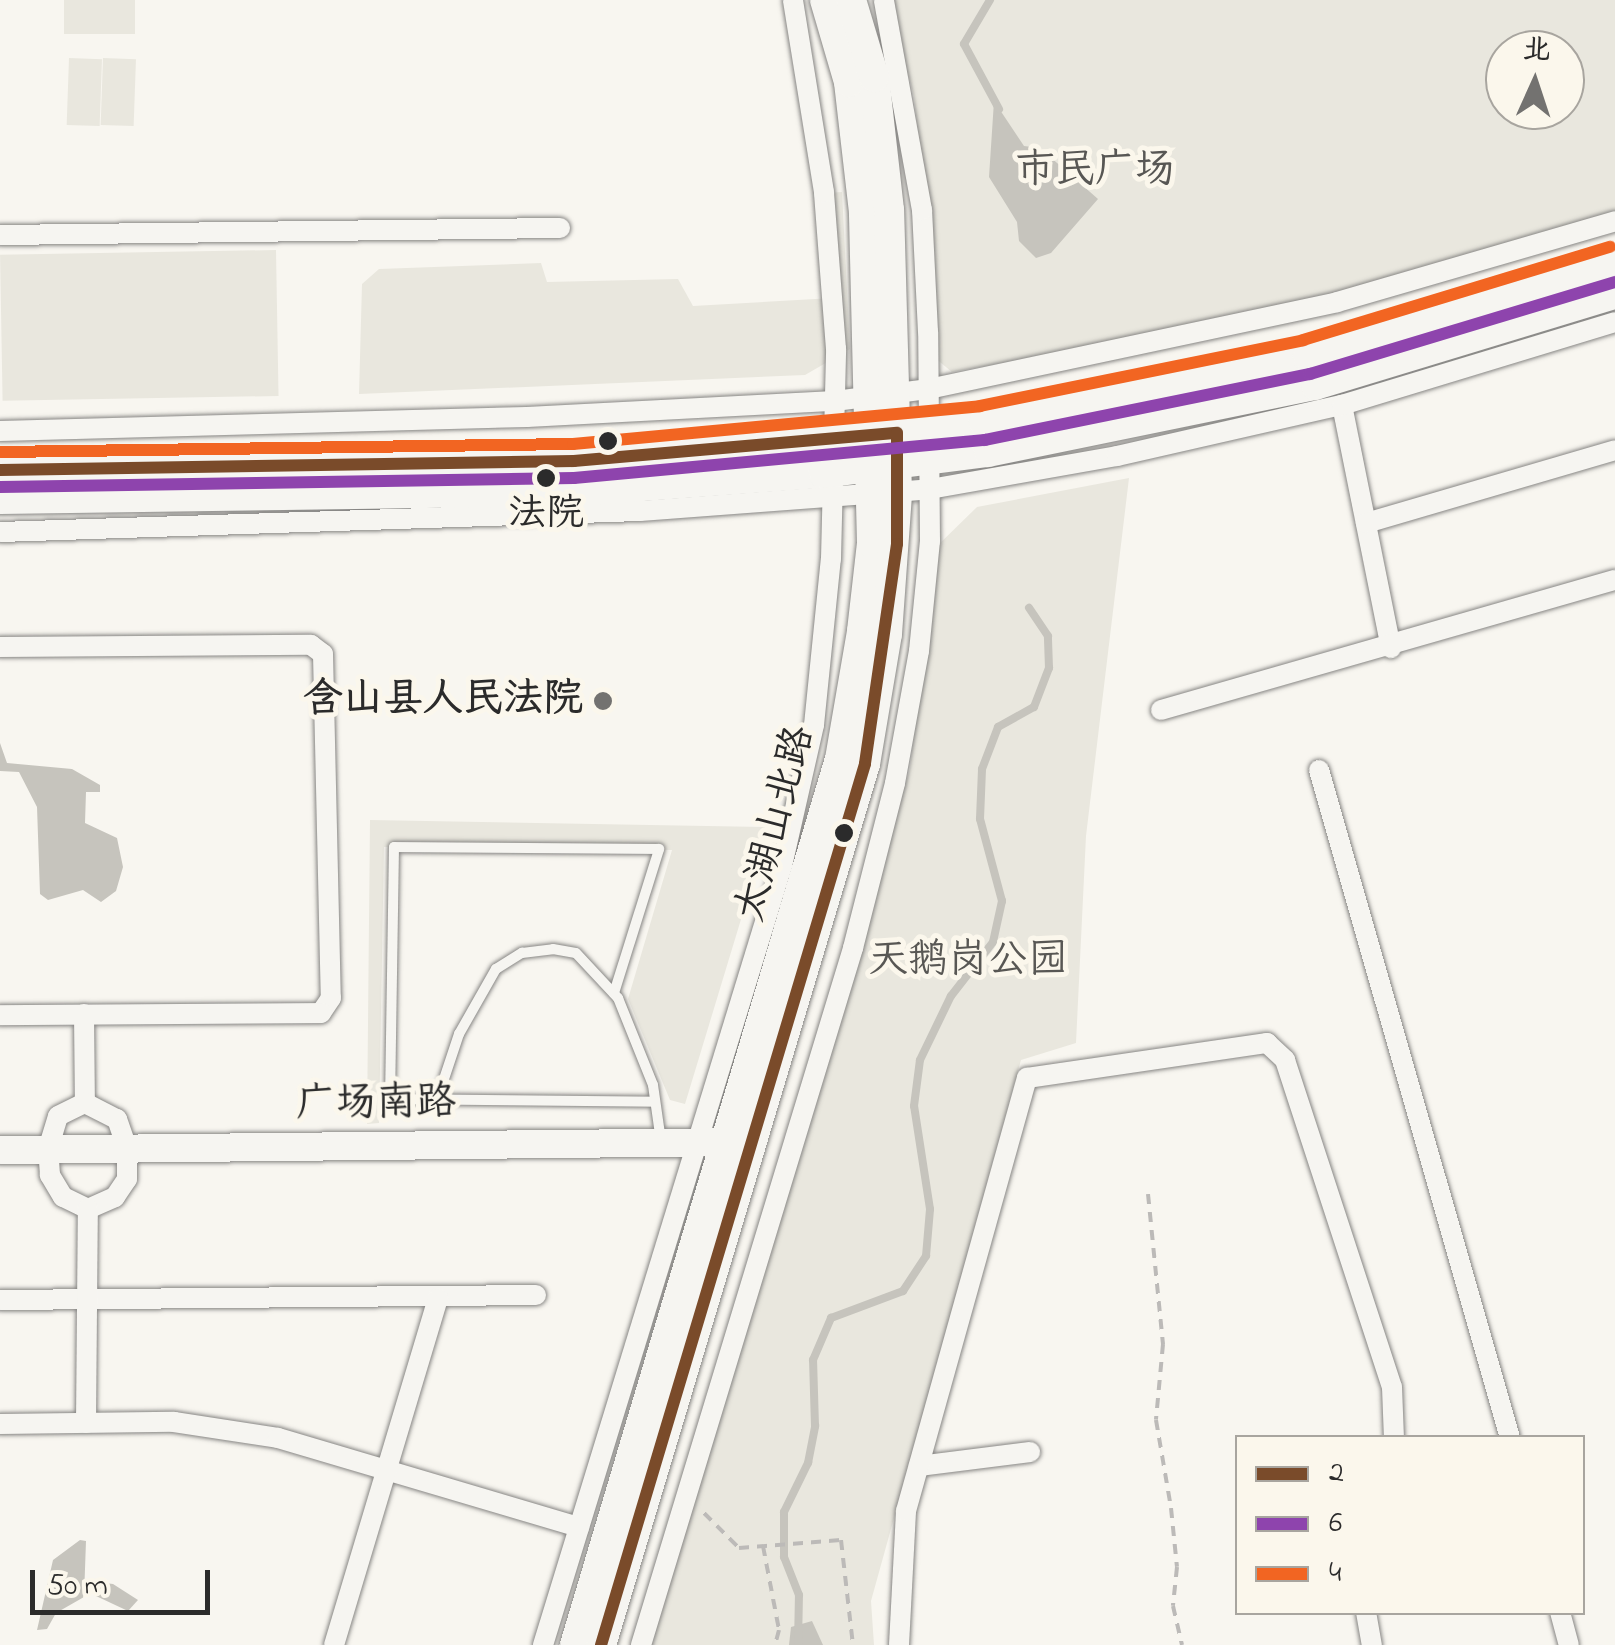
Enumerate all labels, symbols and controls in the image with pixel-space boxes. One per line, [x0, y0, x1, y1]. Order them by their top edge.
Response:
north arrow [1485, 30, 1585, 130]
text: 北 [1521, 30, 1552, 73]
park label: 市民广场 [1015, 148, 1175, 196]
unlabelled marker [598, 431, 618, 451]
marker: 法院 [536, 468, 556, 488]
place label: 法院 [508, 493, 584, 539]
place label: 含山县人民法院 [303, 677, 583, 725]
marker: 含山县人民法院 [592, 690, 614, 712]
street label: 太湖山北路 [728, 721, 826, 927]
unlabelled marker [834, 823, 854, 843]
park label: 天鹅岗公园 [868, 938, 1068, 986]
street label: 广场南路 [296, 1080, 456, 1130]
legend [1235, 1435, 1585, 1615]
text: 2 [1329, 1452, 1344, 1496]
text: 6 [1329, 1502, 1342, 1546]
scale bar [35, 1550, 215, 1612]
text: 4 [1329, 1552, 1341, 1596]
text: 50 m [47, 1565, 108, 1609]

